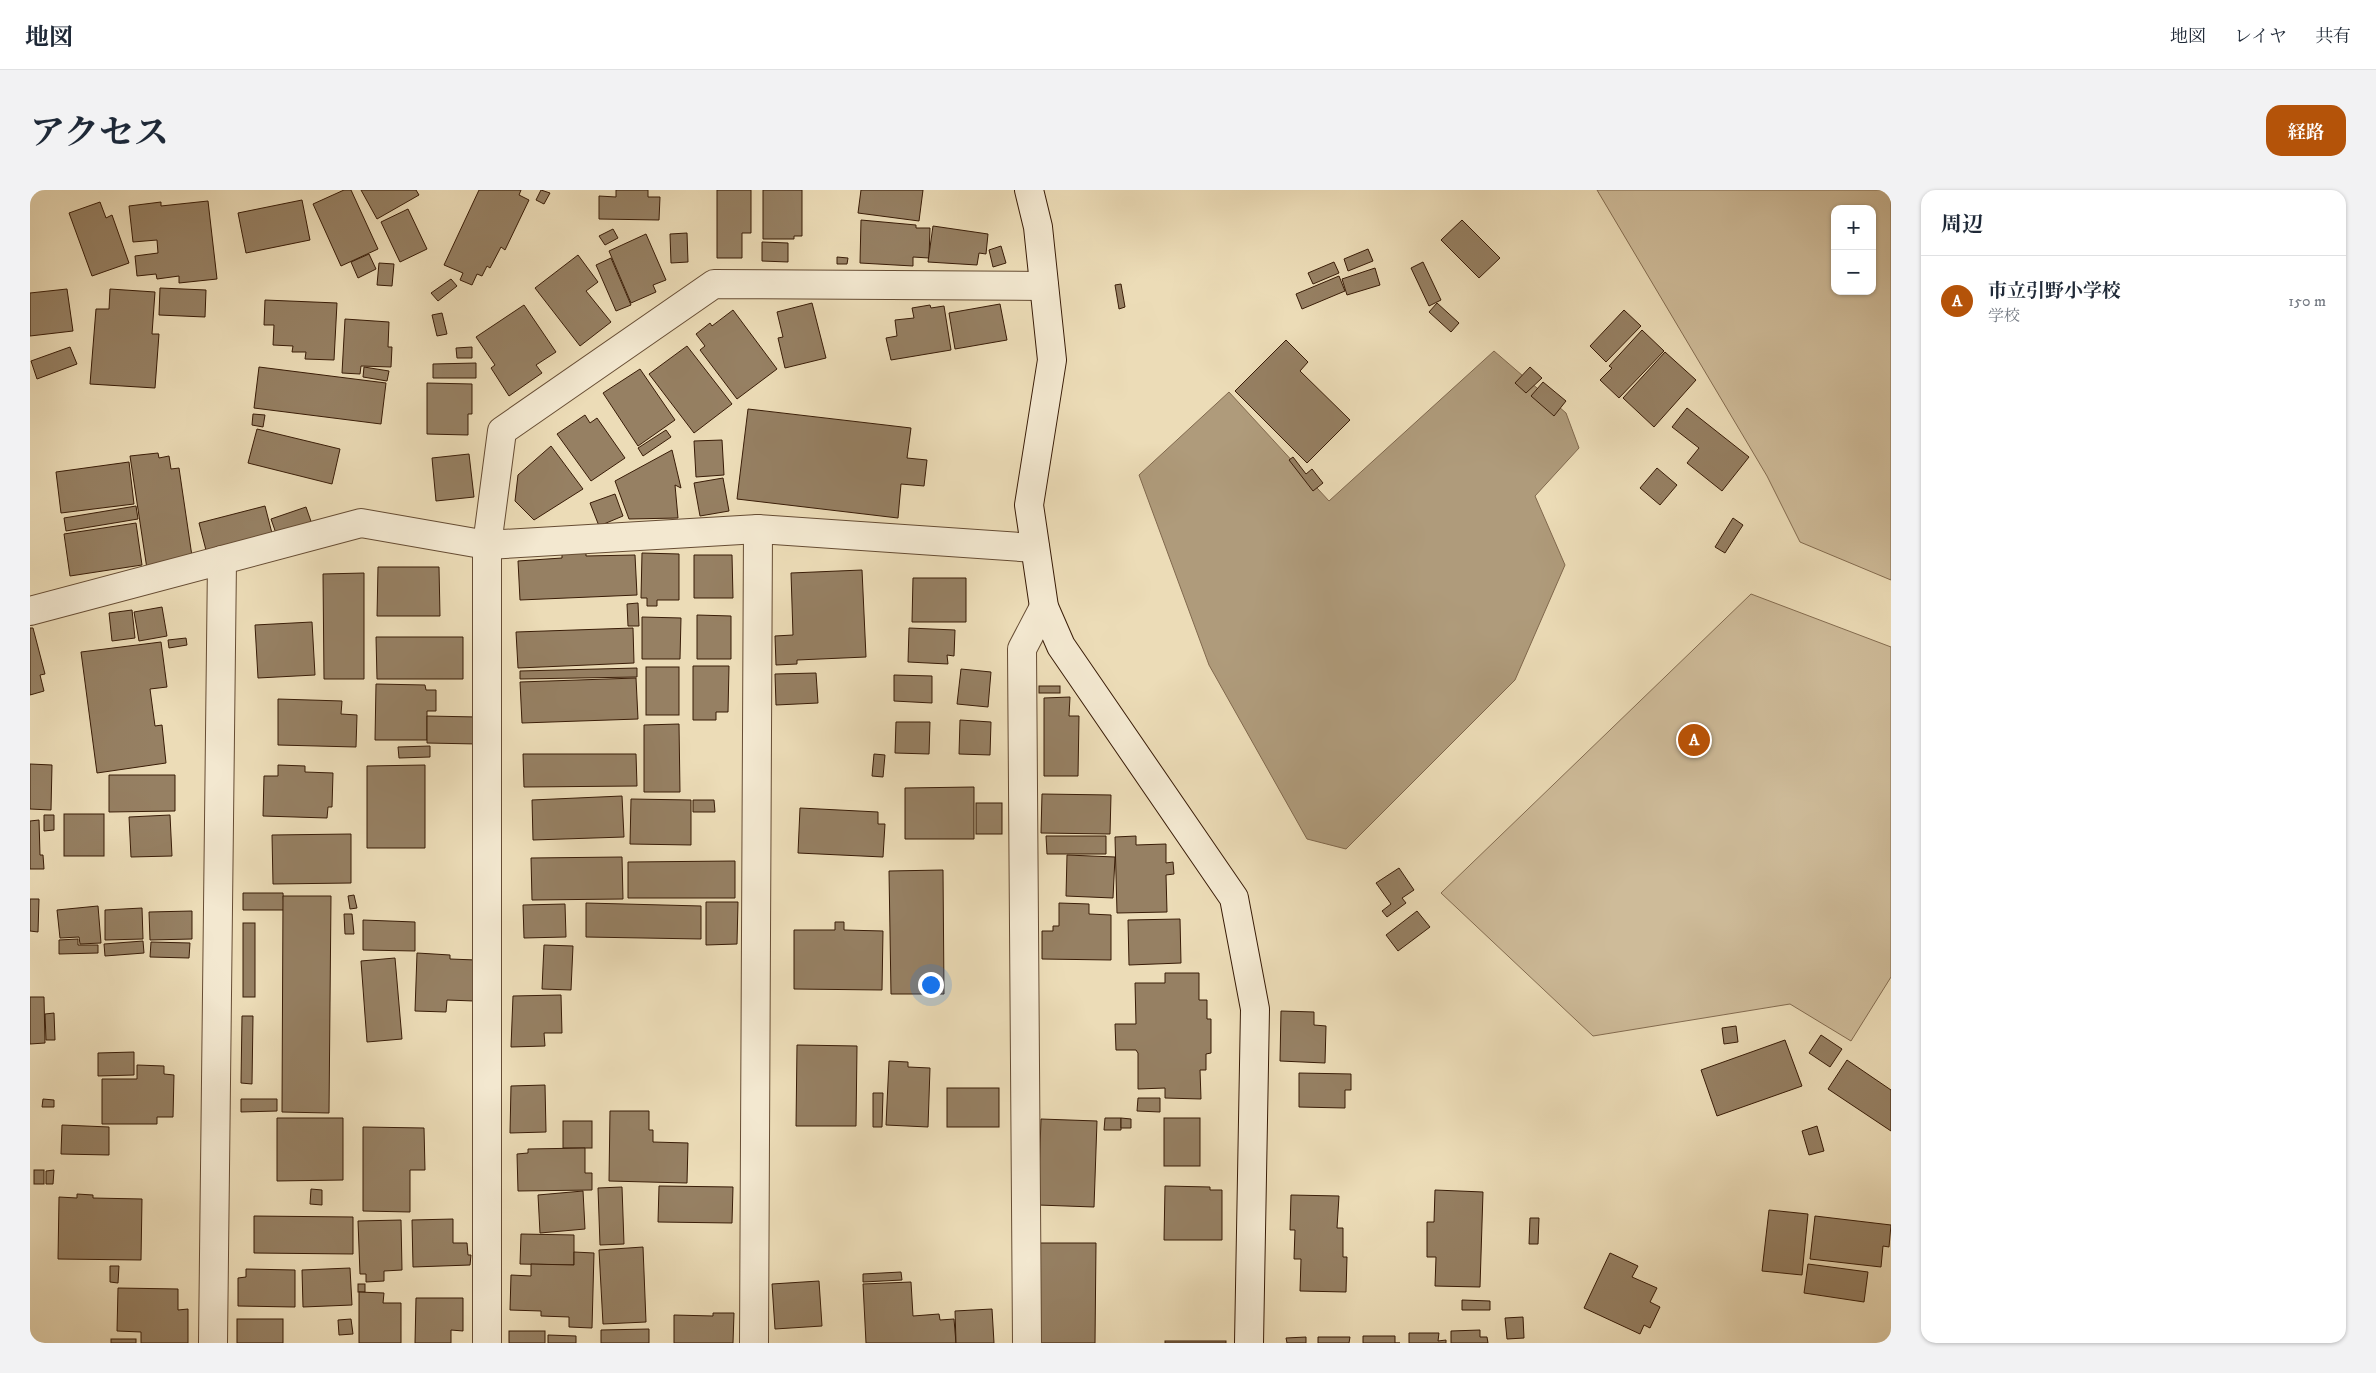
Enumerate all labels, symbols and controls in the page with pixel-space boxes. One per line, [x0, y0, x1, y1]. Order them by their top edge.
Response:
text: 地図 [25, 23, 73, 53]
text: 地図 [2170, 26, 2206, 48]
text: レイヤ [2234, 26, 2287, 48]
text: 共有 [2315, 26, 2351, 48]
button: 経路 [2266, 105, 2346, 156]
text: アクセス [30, 112, 169, 156]
map controls [1831, 205, 1876, 295]
button: + [1831, 205, 1876, 250]
text: 周辺 [1941, 212, 1983, 238]
button: − [1831, 250, 1876, 295]
text: 市立引野小学校 [1988, 280, 2121, 303]
text: A [1952, 291, 1962, 311]
text: 150 m [2288, 291, 2326, 311]
text: 学校 [1988, 306, 2020, 326]
pin: A [1678, 721, 1710, 759]
your location [918, 972, 944, 998]

